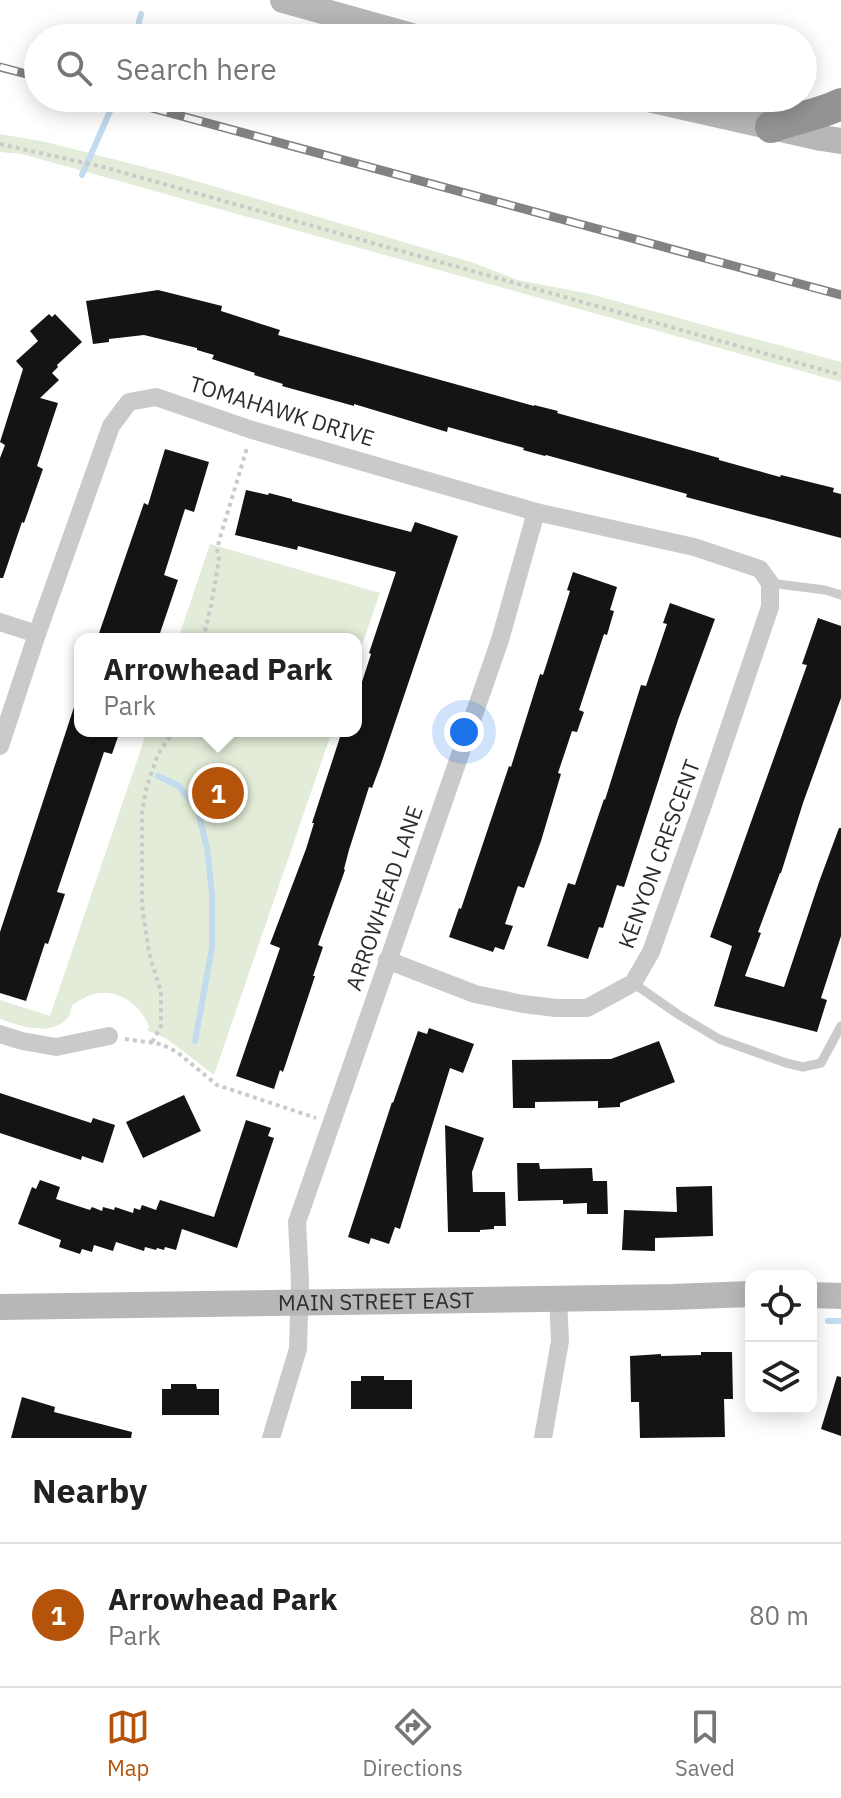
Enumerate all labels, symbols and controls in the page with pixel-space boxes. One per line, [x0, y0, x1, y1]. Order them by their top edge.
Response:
search box [24, 24, 817, 112]
icon: search [52, 46, 96, 90]
text: Search here [116, 49, 277, 88]
street label: TOMAHAWK DRIVE [186, 369, 378, 452]
popup [74, 633, 362, 737]
text: Arrowhead Park [103, 649, 333, 688]
text: Park [103, 688, 156, 722]
your location [444, 712, 484, 752]
street label: KENYON CRESCENT [611, 755, 706, 952]
pin: 1 [192, 763, 244, 823]
street label: ARROWHEAD LANE [338, 802, 429, 994]
map controls [745, 1270, 817, 1414]
button: locate [745, 1270, 817, 1342]
street label: MAIN STREET EAST [278, 1285, 475, 1317]
button: layers [745, 1342, 817, 1414]
text: Nearby [32, 1468, 147, 1512]
text: Arrowhead Park [108, 1579, 337, 1618]
text: 1 [50, 1598, 66, 1632]
text: 80 m [749, 1598, 809, 1632]
text: Park [108, 1618, 161, 1652]
tab: Map [106, 1705, 150, 1782]
tab: Directions [363, 1705, 463, 1782]
tab: Saved [675, 1705, 735, 1782]

